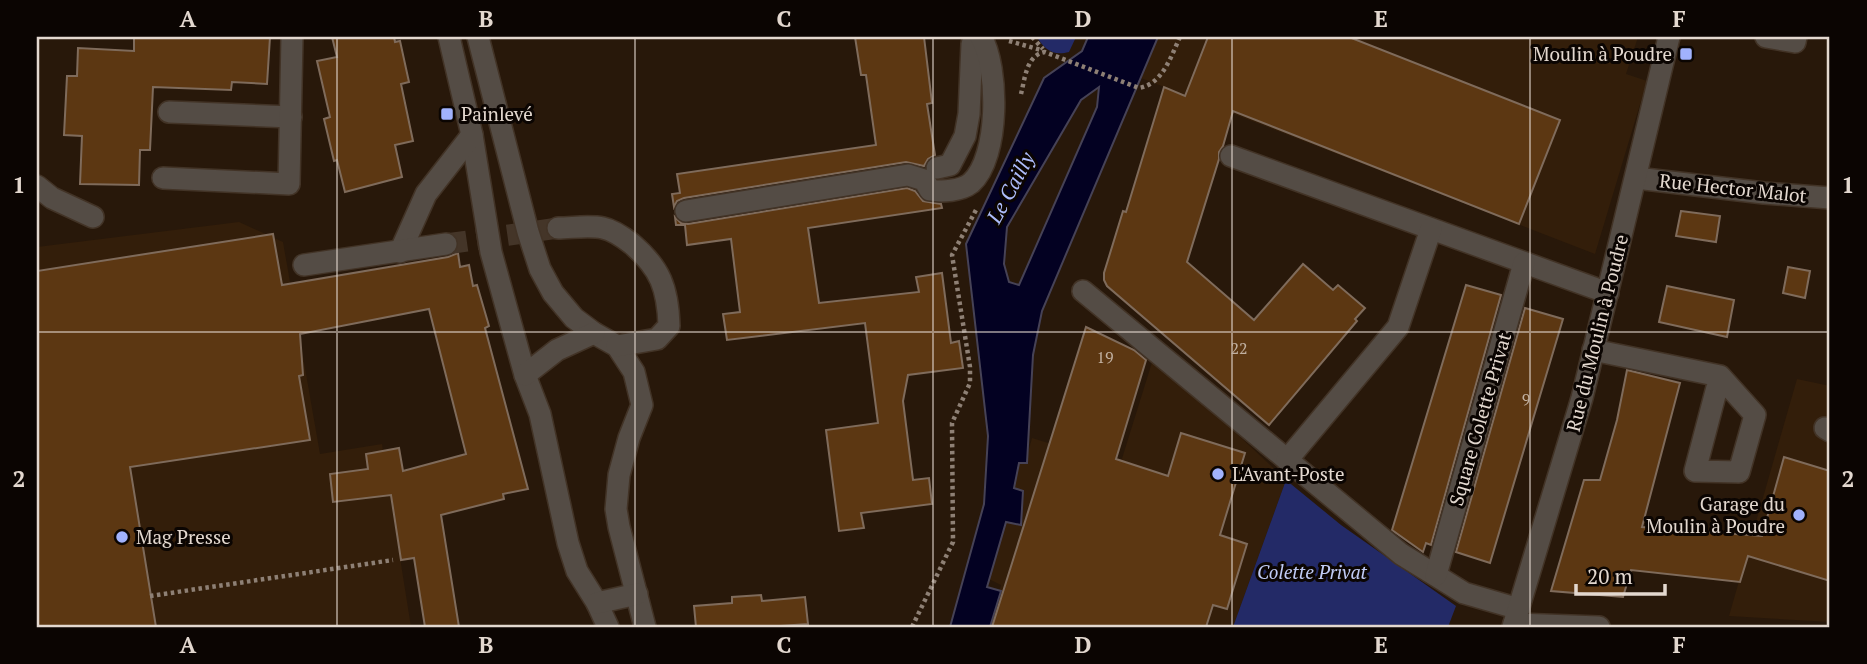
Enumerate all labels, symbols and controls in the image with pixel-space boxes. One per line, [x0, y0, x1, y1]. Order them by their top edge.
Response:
text: A [180, 3, 197, 34]
text: B [479, 3, 494, 34]
text: C [777, 3, 792, 34]
text: D [1075, 3, 1092, 34]
text: E [1374, 3, 1388, 34]
text: F [1672, 3, 1686, 34]
place label: Moulin à Poudre [1533, 41, 1672, 66]
marker: Moulin à Poudre [1678, 46, 1694, 62]
place label: Painlevé [461, 101, 533, 126]
marker: Painlevé [439, 106, 455, 122]
water label: Le Cailly [979, 147, 1041, 229]
street label: Rue Hector Malot [1658, 167, 1808, 208]
text: 1 [13, 169, 26, 200]
text: 1 [1842, 169, 1855, 200]
street label: Rue du Moulin à Poudre [1560, 232, 1633, 434]
street label: Square Colette Privat [1443, 329, 1516, 508]
house number: 22 [1230, 337, 1248, 359]
house number: 19 [1096, 346, 1114, 368]
house number: 9 [1522, 388, 1530, 410]
place label: L'Avant-Poste [1232, 461, 1345, 486]
text: 2 [13, 463, 26, 494]
text: 2 [1842, 463, 1855, 494]
marker: L'Avant-Poste [1210, 466, 1226, 482]
place label: Garage du Moulin à Poudre [1646, 491, 1785, 538]
marker: Garage du Moulin à Poudre [1791, 507, 1807, 523]
place label: Mag Presse [136, 524, 231, 549]
marker: Mag Presse [114, 529, 130, 545]
scale bar [1576, 552, 1666, 596]
park label: Colette Privat [1257, 559, 1368, 584]
text: 20 m [1587, 562, 1633, 590]
text: A [180, 629, 197, 660]
text: B [479, 629, 494, 660]
text: C [777, 629, 792, 660]
text: D [1075, 629, 1092, 660]
text: E [1374, 629, 1388, 660]
text: F [1672, 629, 1686, 660]

